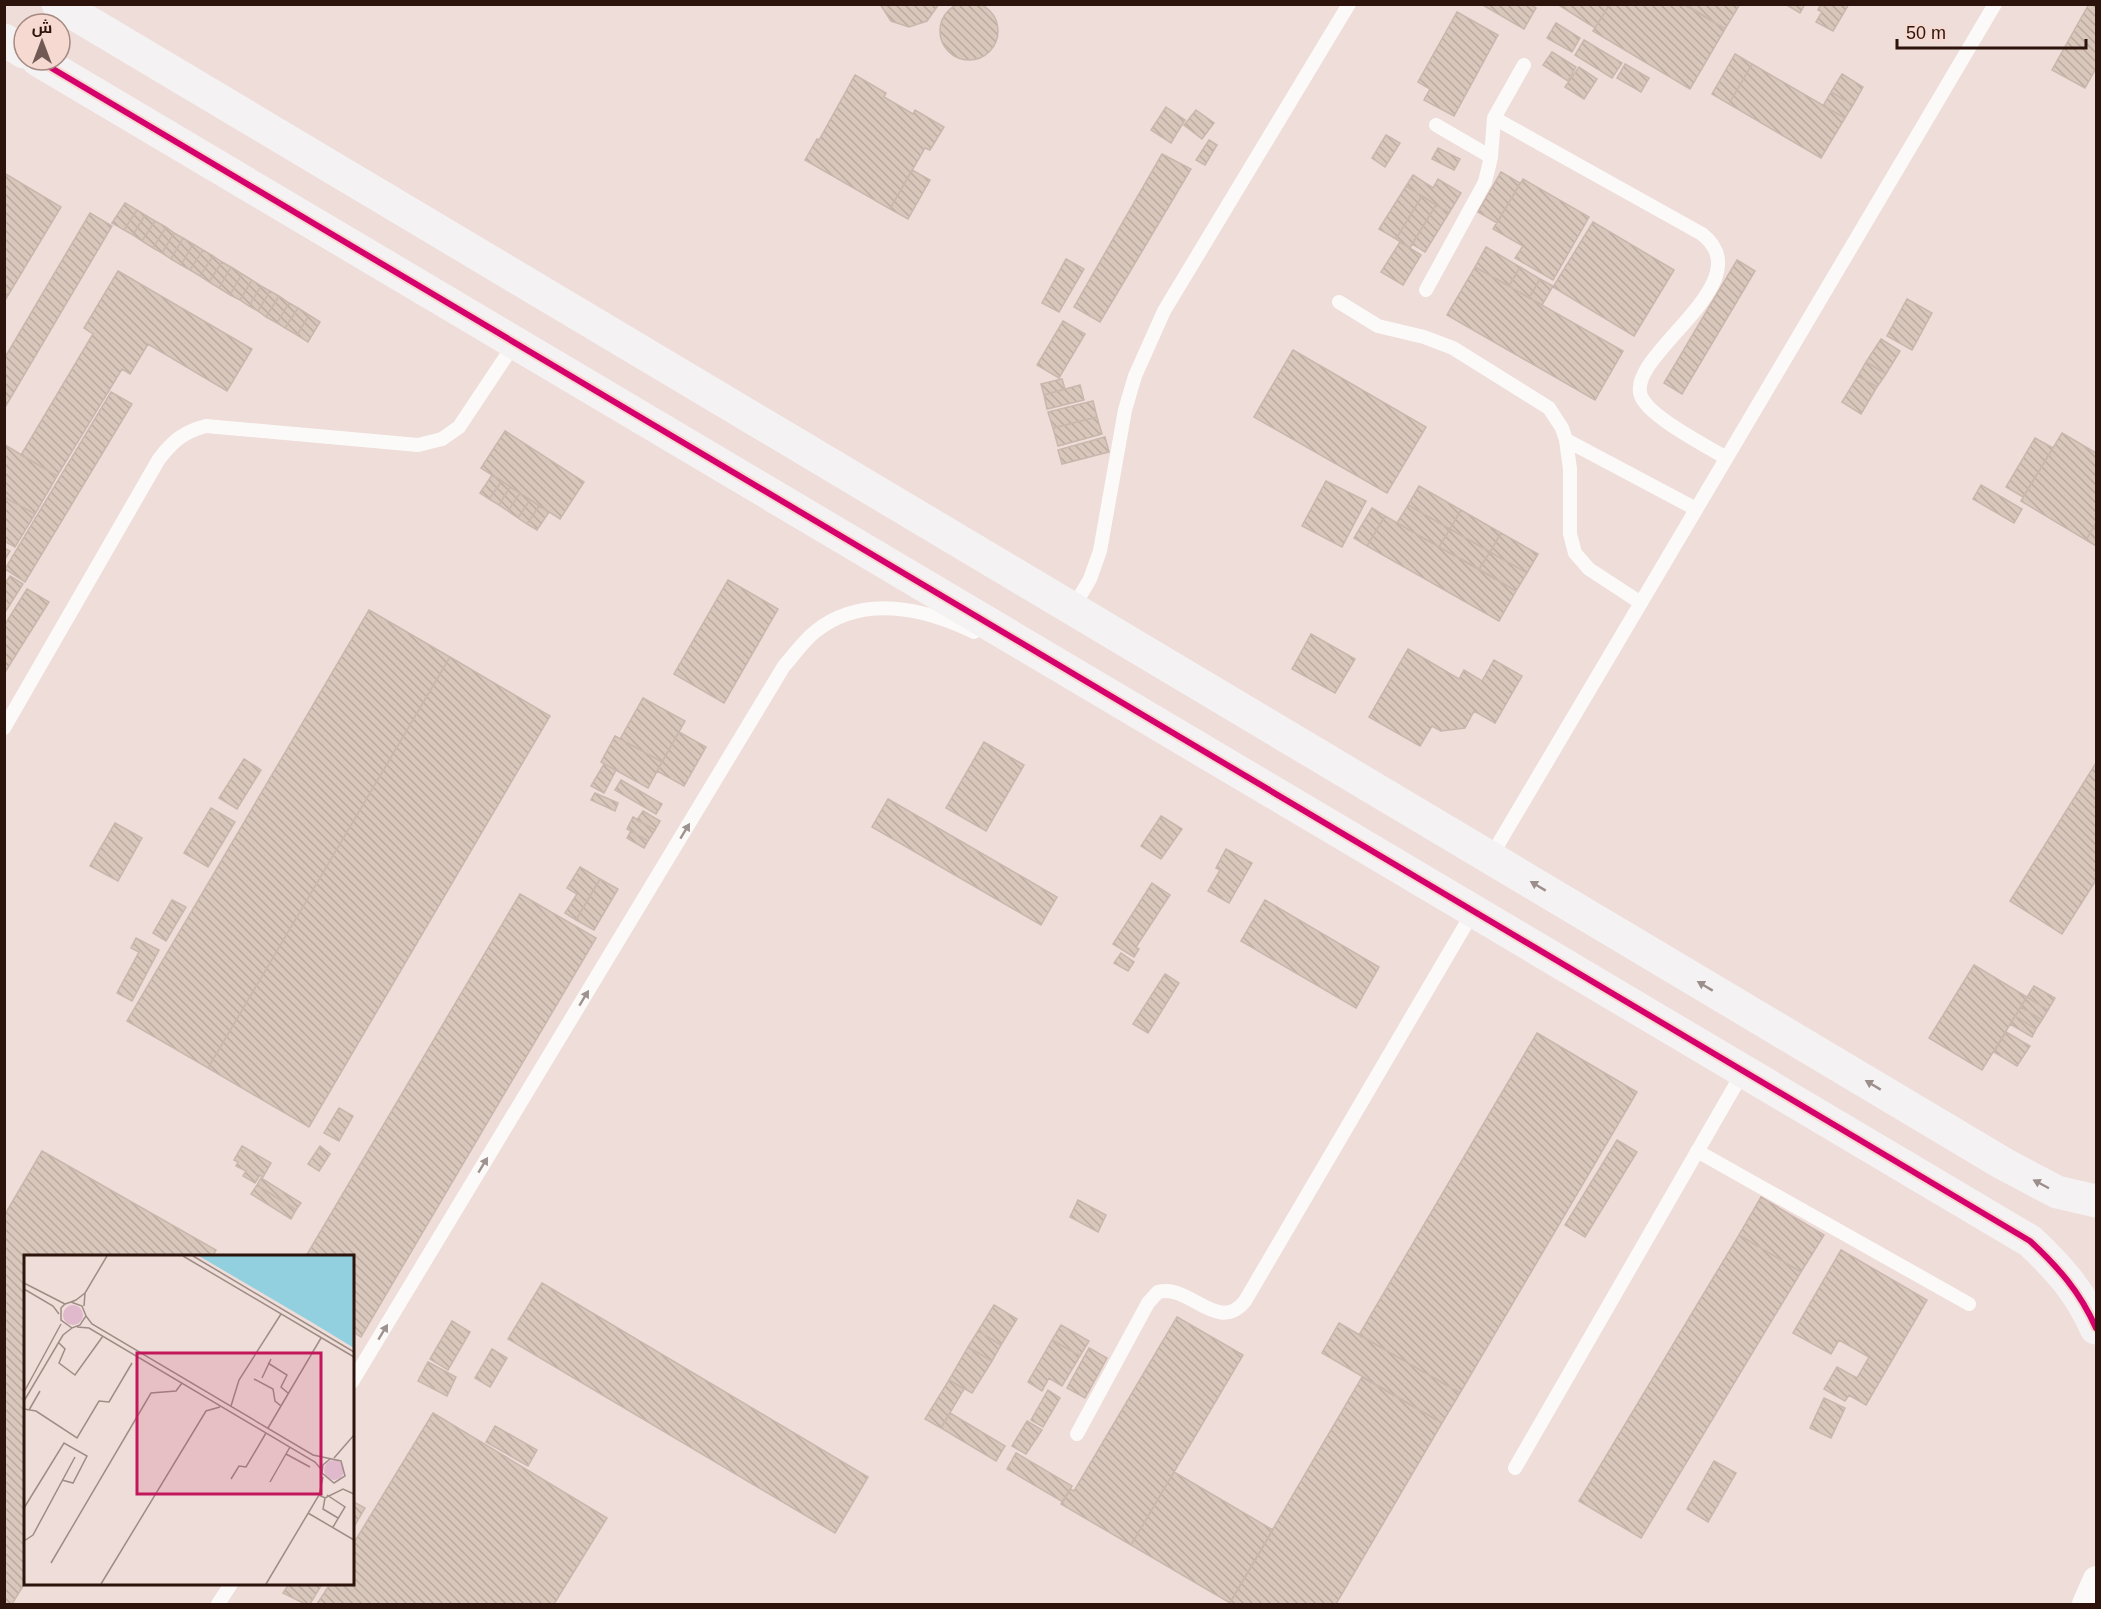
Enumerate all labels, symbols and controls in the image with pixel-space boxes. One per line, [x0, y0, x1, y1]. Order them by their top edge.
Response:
north arrow [12, 12, 72, 72]
scale bar [1897, 12, 2086, 50]
text: ش [32, 19, 52, 37]
text: 50 m [1906, 23, 1946, 43]
one-way arrow [679, 823, 690, 839]
one-way arrow [1529, 881, 1546, 891]
one-way arrow [1697, 980, 1713, 991]
one-way arrow [579, 989, 589, 1006]
one-way arrow [1865, 1080, 1881, 1091]
one-way arrow [478, 1157, 489, 1173]
one-way arrow [2032, 1179, 2049, 1189]
inset map [24, 1255, 354, 1585]
one-way arrow [377, 1324, 388, 1340]

